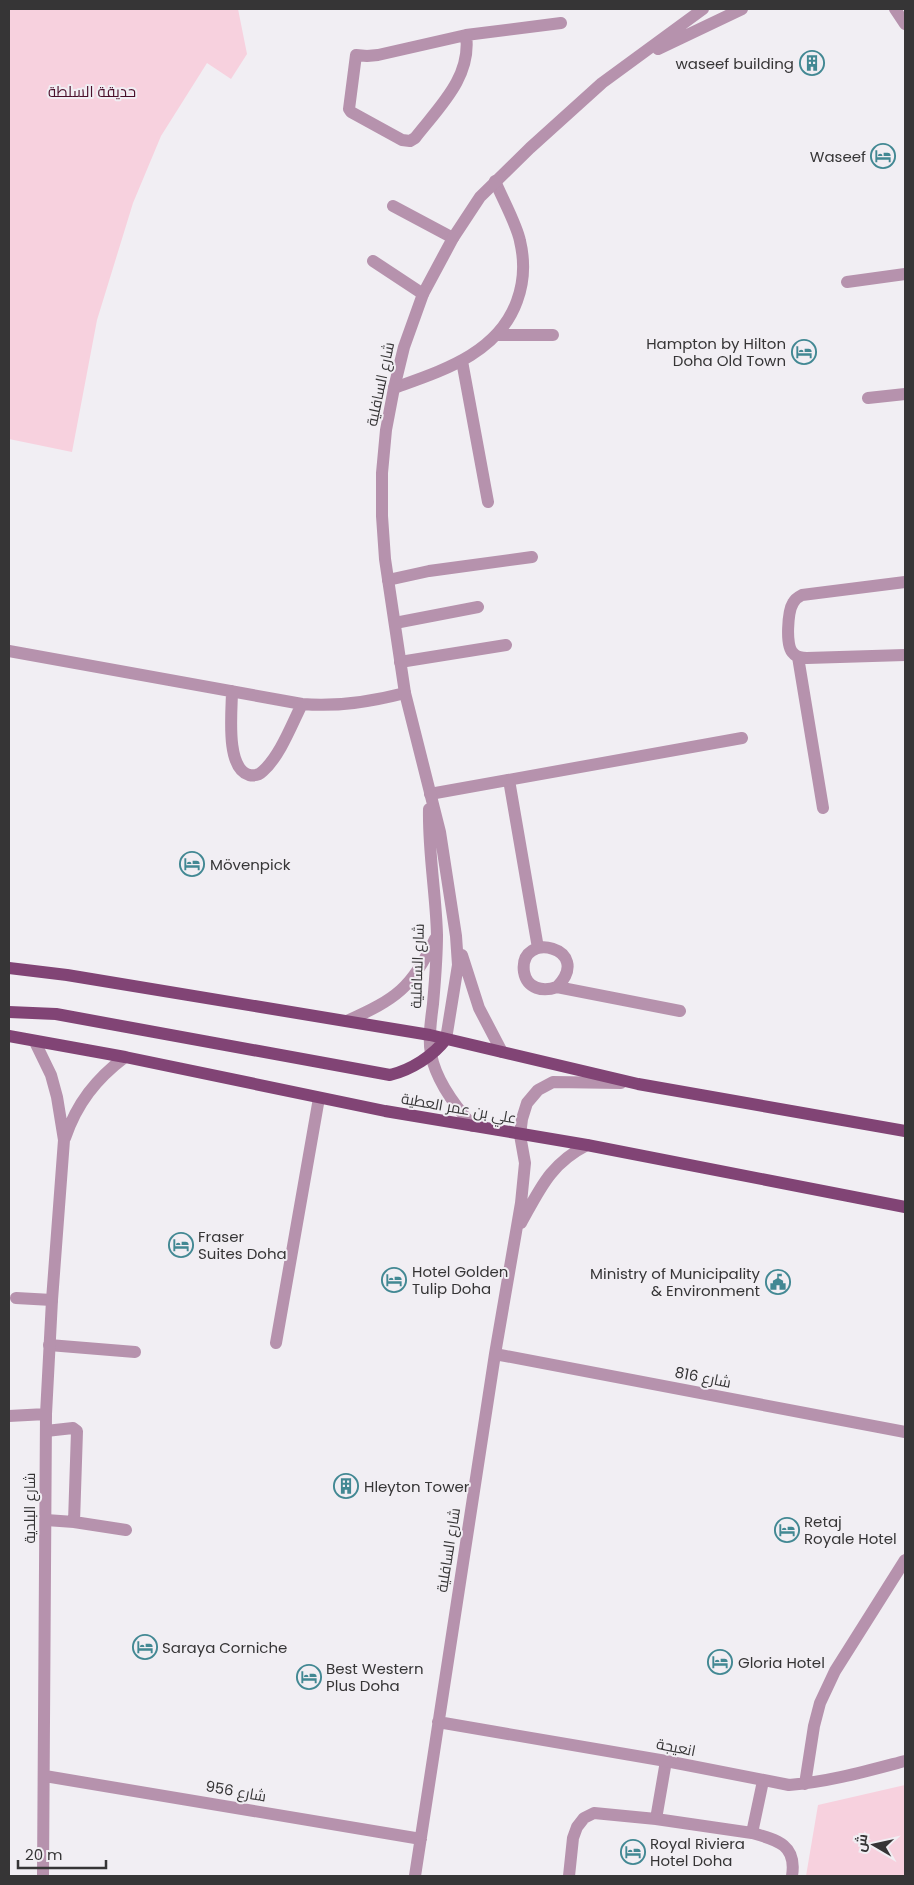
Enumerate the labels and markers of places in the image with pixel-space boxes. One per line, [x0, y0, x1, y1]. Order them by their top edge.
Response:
building icon: waseef building [799, 50, 825, 76]
place label: waseef building [675, 53, 794, 74]
hotel icon: Waseef [870, 143, 896, 169]
place label: Waseef [810, 146, 866, 167]
place label: Hampton by Hilton Doha Old Town [646, 333, 786, 371]
hotel icon: Hampton by Hilton Doha Old Town [791, 339, 817, 365]
hotel icon: Mövenpick [179, 851, 205, 877]
place label: Mövenpick [210, 854, 291, 875]
place label: Fraser Suites Doha [198, 1226, 287, 1264]
hotel icon: Fraser Suites Doha [168, 1232, 194, 1258]
place label: Hotel Golden Tulip Doha [412, 1261, 508, 1299]
place label: Ministry of Municipality & Environment [590, 1263, 761, 1301]
hotel icon: Hotel Golden Tulip Doha [381, 1267, 407, 1293]
public building icon: Ministry of Municipality & Environment [765, 1269, 791, 1295]
building icon: Hleyton Tower [333, 1473, 359, 1499]
place label: Hleyton Tower [364, 1476, 470, 1497]
place label: Retaj Royale Hotel [804, 1511, 897, 1549]
hotel icon: Retaj Royale Hotel [774, 1517, 800, 1543]
hotel icon: Saraya Corniche [132, 1634, 158, 1660]
place label: Saraya Corniche [162, 1637, 287, 1658]
hotel icon: Gloria Hotel [707, 1649, 733, 1675]
place label: Gloria Hotel [738, 1652, 825, 1673]
place label: Best Western Plus Doha [326, 1658, 424, 1696]
hotel icon: Best Western Plus Doha [296, 1664, 322, 1690]
place label: Royal Riviera Hotel Doha [650, 1833, 745, 1871]
hotel icon: Royal Riviera Hotel Doha [620, 1839, 646, 1865]

